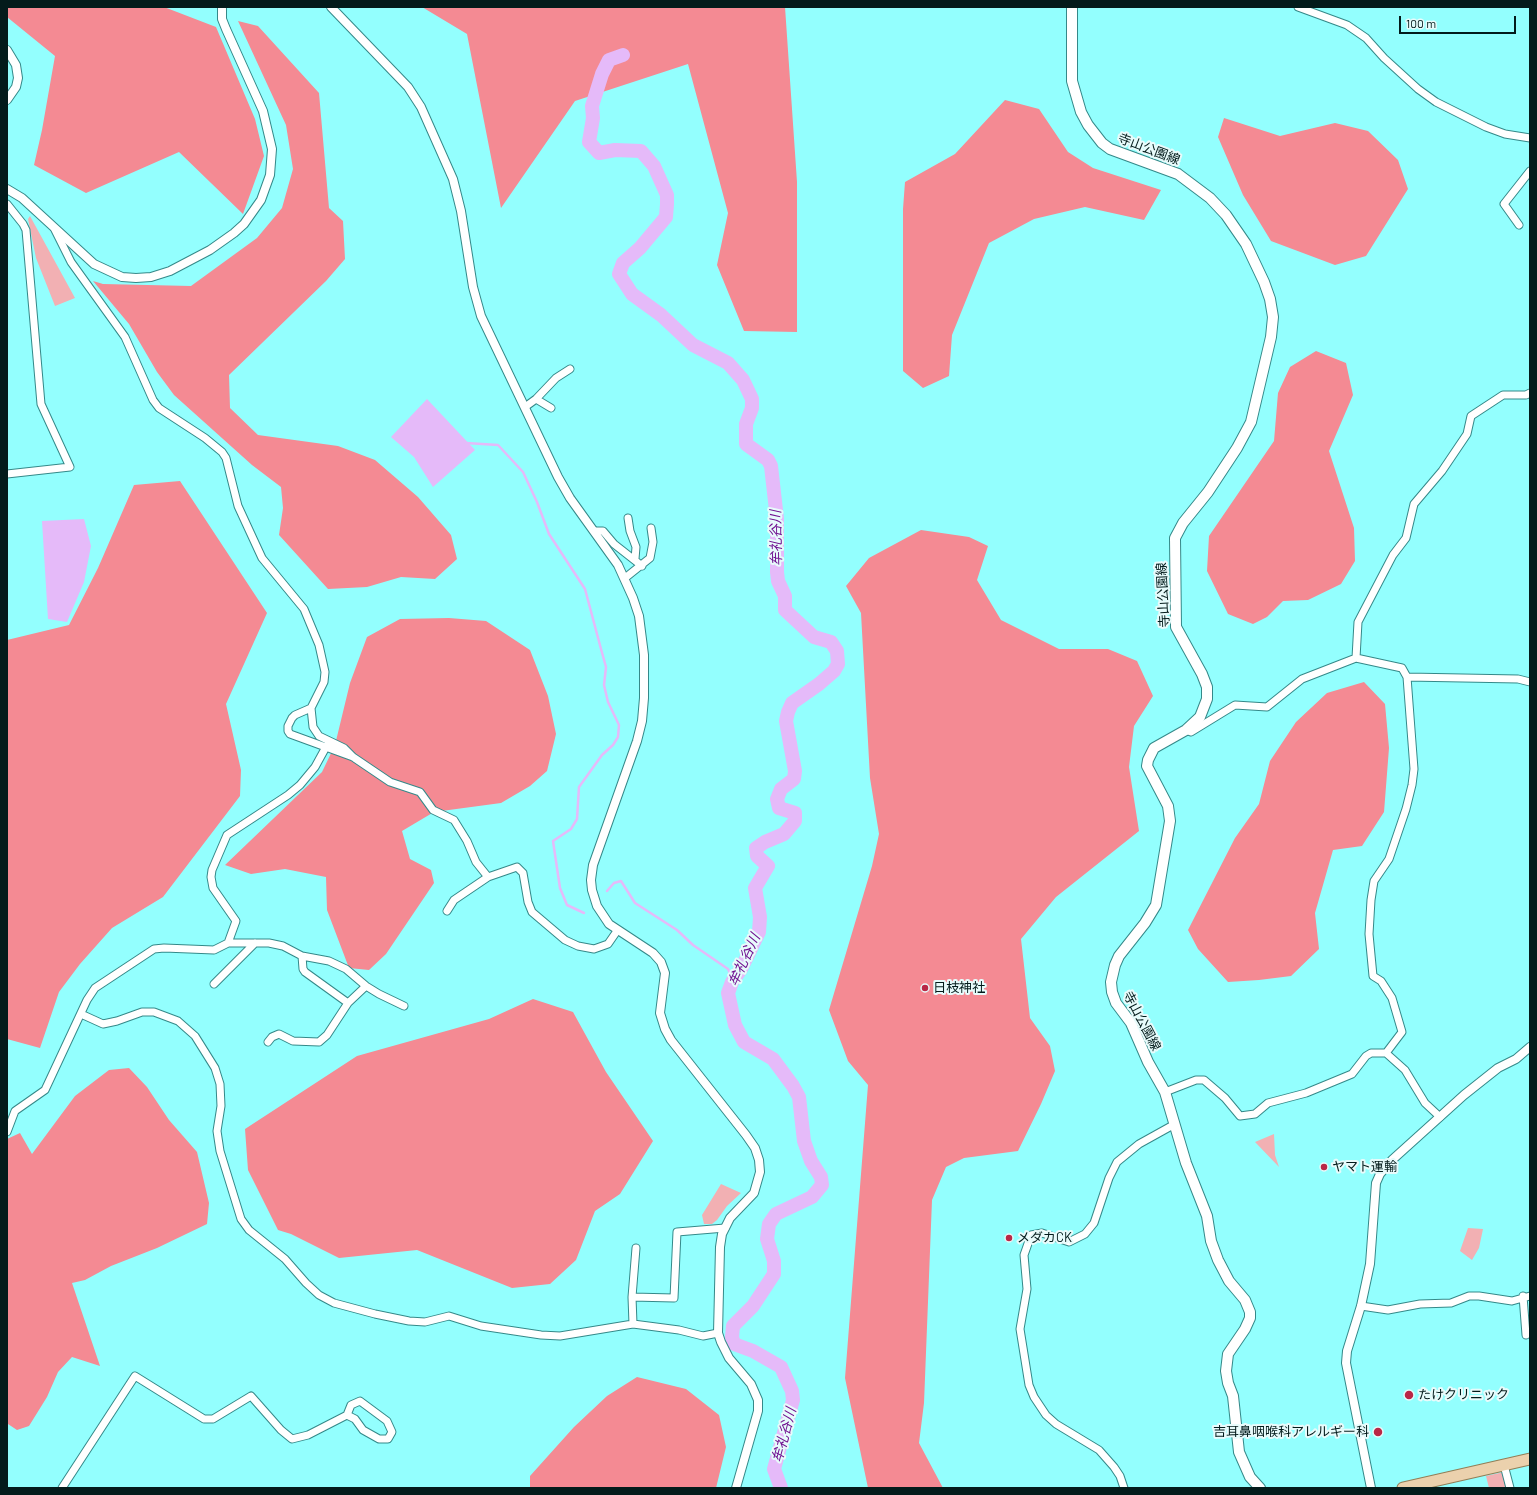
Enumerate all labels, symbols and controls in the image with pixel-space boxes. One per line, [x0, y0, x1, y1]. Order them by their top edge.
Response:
scale bar [1401, 8, 1518, 34]
text: 100 m [1406, 16, 1436, 30]
street label: 寺山公園線 [1116, 130, 1182, 168]
water label: 牟礼谷川 [767, 510, 785, 566]
street label: 寺山公園線 [1154, 562, 1172, 628]
water label: 牟礼谷川 [725, 931, 763, 989]
place label: 日枝神社 [933, 980, 985, 996]
marker: 日枝神社 [920, 983, 930, 993]
street label: 寺山公園線 [1120, 989, 1164, 1053]
place label: ヤマト運輸 [1332, 1159, 1397, 1175]
marker: ヤマト運輸 [1319, 1162, 1329, 1172]
place label: メダカCK [1017, 1230, 1072, 1246]
marker: メダカCK [1004, 1233, 1014, 1243]
place label: たけクリニック [1418, 1387, 1509, 1403]
marker: たけクリニック [1403, 1389, 1415, 1401]
water label: 牟礼谷川 [769, 1406, 799, 1464]
place label: 吉耳鼻咽喉科アレルギー科 [1213, 1424, 1369, 1440]
marker: 吉耳鼻咽喉科アレルギー科 [1372, 1426, 1384, 1438]

